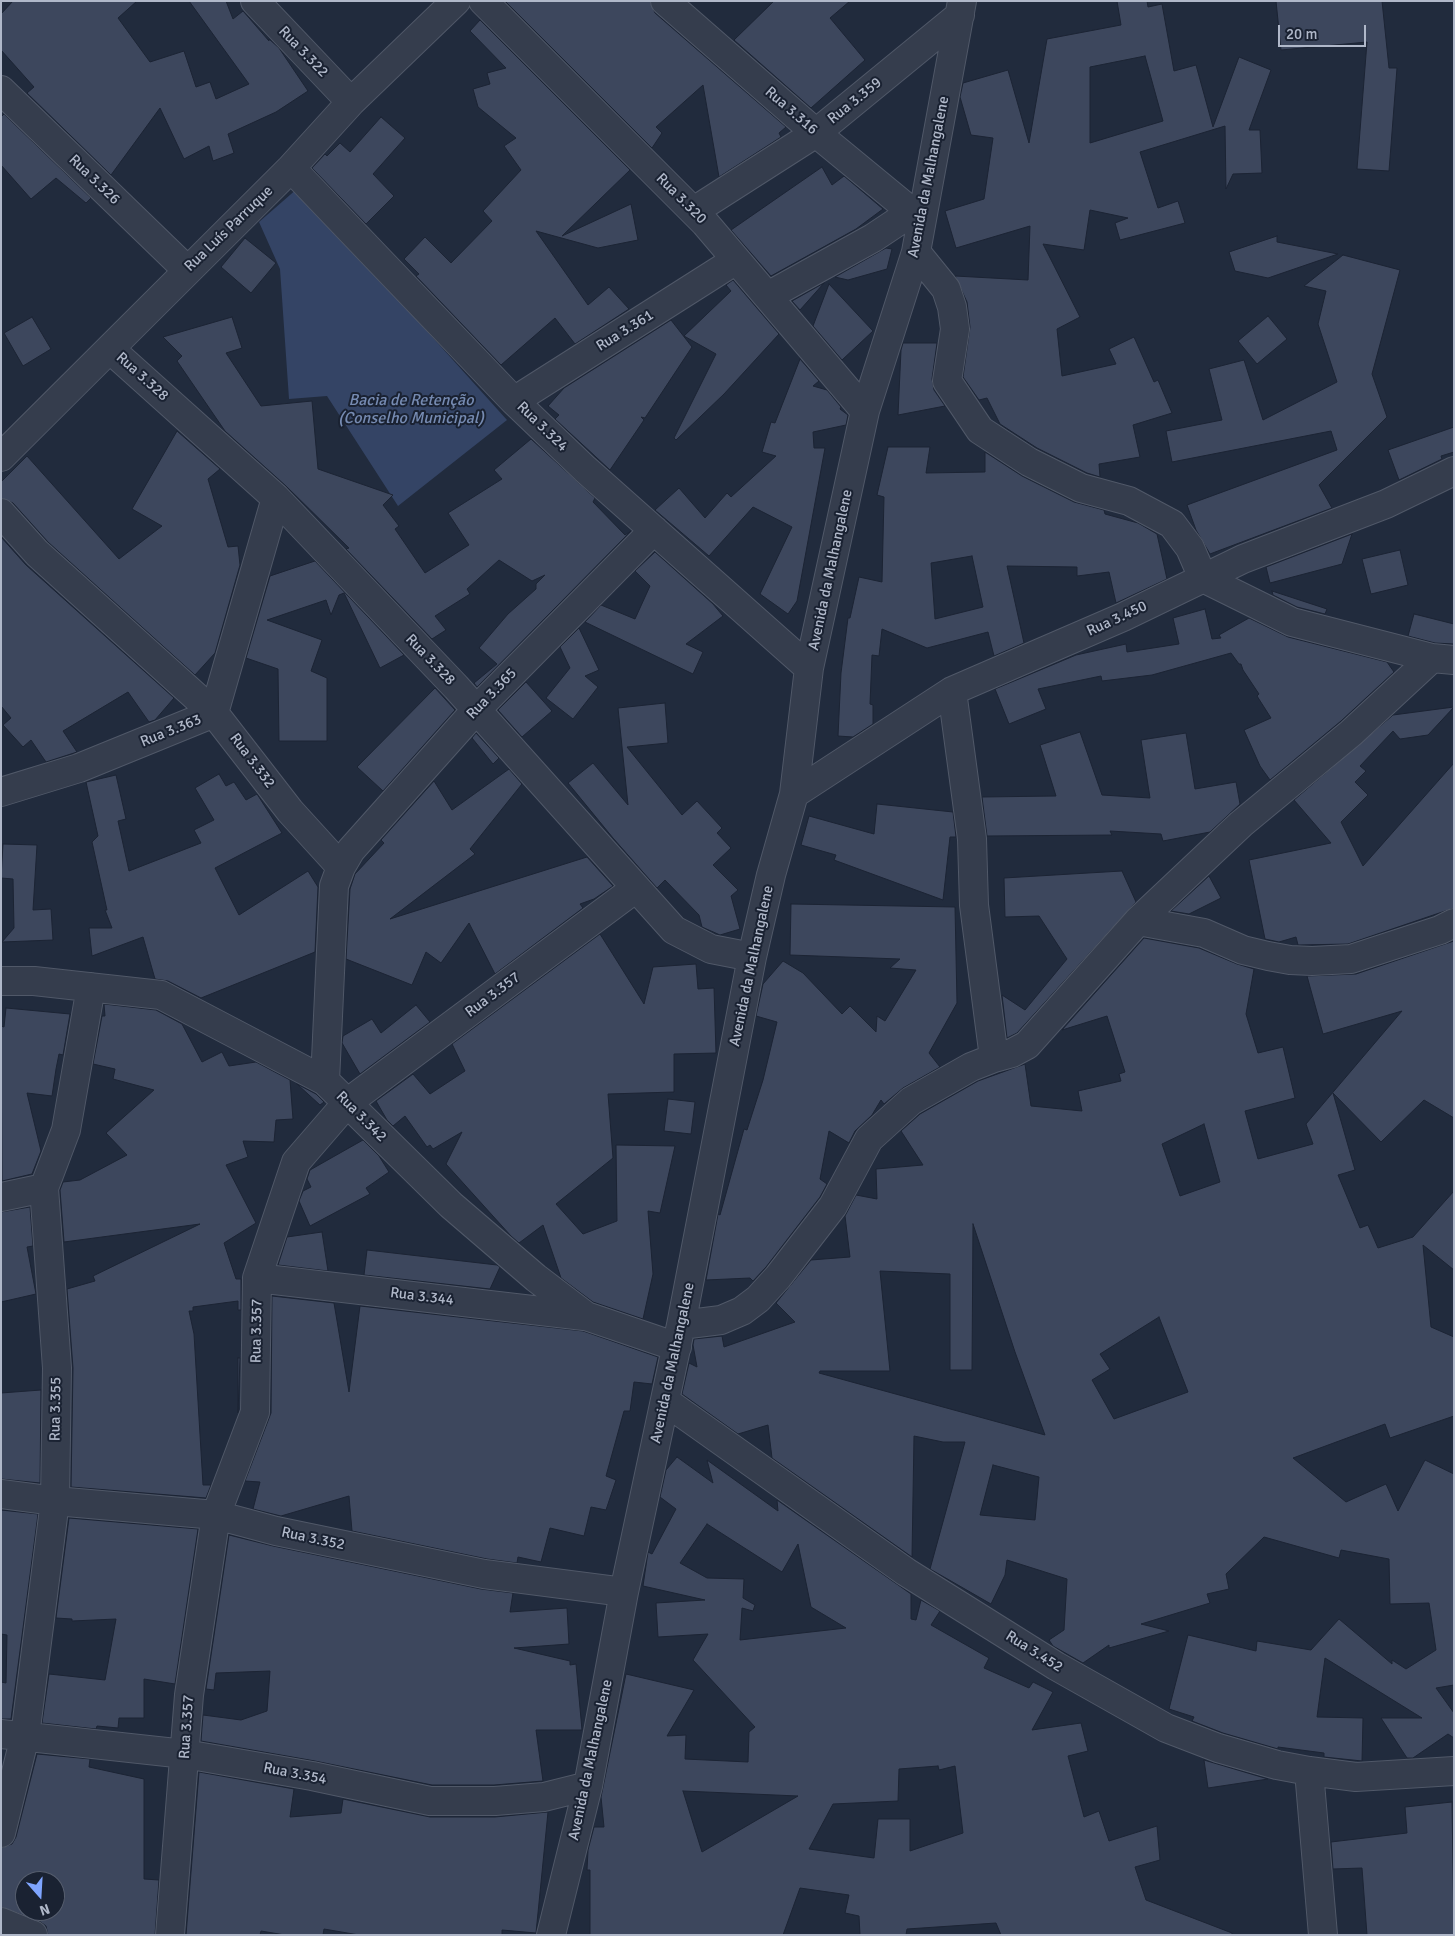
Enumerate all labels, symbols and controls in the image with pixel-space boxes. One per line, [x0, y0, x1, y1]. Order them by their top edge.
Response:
scale bar [1280, 15, 1368, 47]
street label: Rua 3.322 [274, 23, 332, 81]
text: 20 m [1286, 25, 1317, 43]
street label: Rua 3.359 [824, 74, 886, 128]
street label: Rua 3.316 [761, 83, 821, 139]
street label: Avenida da Malhangalene [905, 95, 953, 259]
street label: Rua 3.326 [65, 151, 123, 209]
street label: Rua 3.320 [652, 170, 710, 228]
street label: Rua Luís Parruque [181, 182, 277, 276]
street label: Rua 3.361 [593, 306, 657, 356]
street label: Rua 3.328 [112, 349, 172, 405]
water label: Bacia de Retenção (Conselho Municipal) [338, 391, 484, 429]
street label: Rua 3.324 [513, 398, 571, 456]
street label: Avenida da Malhangalene [805, 488, 857, 652]
street label: Rua 3.450 [1084, 597, 1150, 641]
street label: Rua 3.328 [401, 631, 459, 689]
street label: Rua 3.365 [463, 665, 521, 723]
street label: Rua 3.363 [138, 711, 204, 751]
street label: Rua 3.332 [226, 730, 278, 792]
street label: Avenida da Malhangalene [726, 884, 778, 1048]
street label: Rua 3.357 [462, 969, 524, 1021]
street label: Rua 3.342 [332, 1088, 390, 1146]
street label: Avenida da Malhangalene [647, 1281, 699, 1445]
street label: Rua 3.344 [389, 1284, 455, 1310]
street label: Rua 3.357 [247, 1299, 267, 1363]
street label: Rua 3.355 [46, 1377, 66, 1441]
street label: Rua 3.352 [280, 1524, 346, 1554]
street label: Rua 3.452 [1002, 1627, 1066, 1677]
street label: Avenida da Malhangalene [565, 1678, 617, 1842]
street label: Rua 3.357 [176, 1694, 198, 1760]
street label: Rua 3.354 [262, 1759, 328, 1789]
north arrow [15, 1871, 65, 1921]
text: N [37, 1900, 52, 1919]

